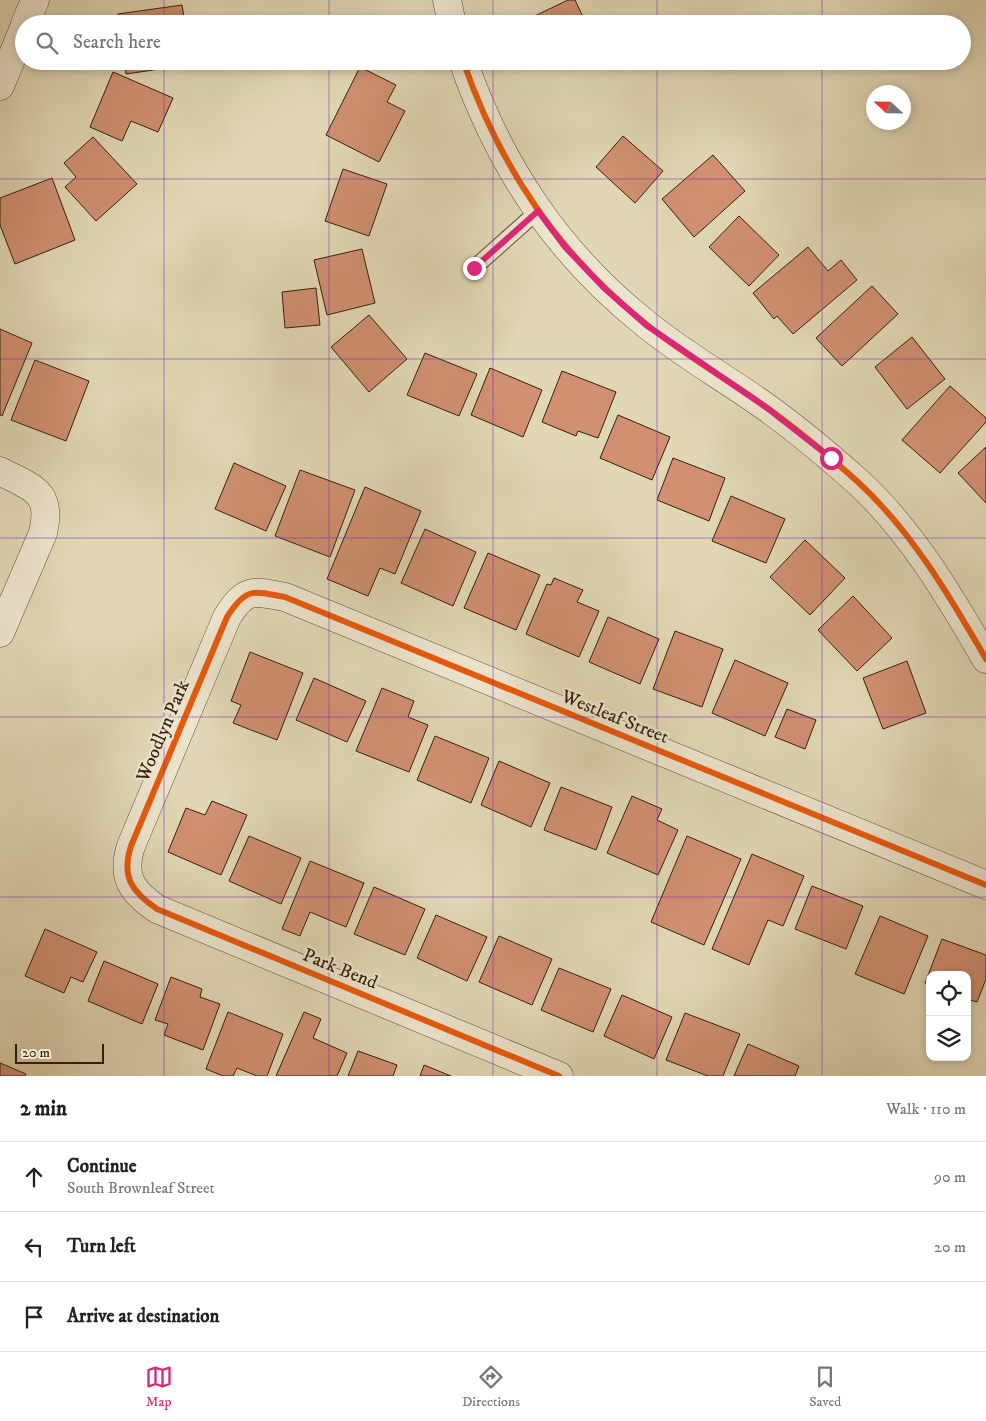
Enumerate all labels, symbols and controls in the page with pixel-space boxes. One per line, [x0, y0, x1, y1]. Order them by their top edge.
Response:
search box [15, 15, 971, 70]
icon: search [33, 29, 61, 57]
text: Search here [73, 31, 161, 54]
north arrow [866, 85, 911, 130]
route end [463, 257, 486, 280]
route start [820, 447, 843, 470]
street label: Woodlyn Park [131, 676, 195, 786]
street label: Westleaf Street [557, 685, 672, 749]
street label: Park Bend [299, 944, 381, 995]
map controls [926, 971, 971, 1061]
button: locate [926, 971, 971, 1016]
button: layers [926, 1016, 971, 1061]
scale bar [15, 1041, 104, 1064]
text: 20 m [22, 1044, 50, 1062]
text: 2 min [20, 1096, 67, 1122]
text: Walk · 110 m [886, 1099, 966, 1119]
text: Continue [67, 1155, 137, 1178]
icon: ahead [20, 1163, 48, 1191]
text: 90 m [934, 1167, 966, 1187]
text: South Brownleaf Street [67, 1178, 215, 1198]
icon: left [20, 1233, 48, 1261]
text: Turn left [67, 1235, 136, 1258]
text: 20 m [934, 1237, 966, 1257]
icon: arrive [20, 1303, 48, 1331]
text: Arrive at destination [67, 1305, 219, 1328]
tab: Map [145, 1363, 173, 1411]
tab: Directions [462, 1363, 520, 1411]
tab: Saved [809, 1363, 841, 1411]

